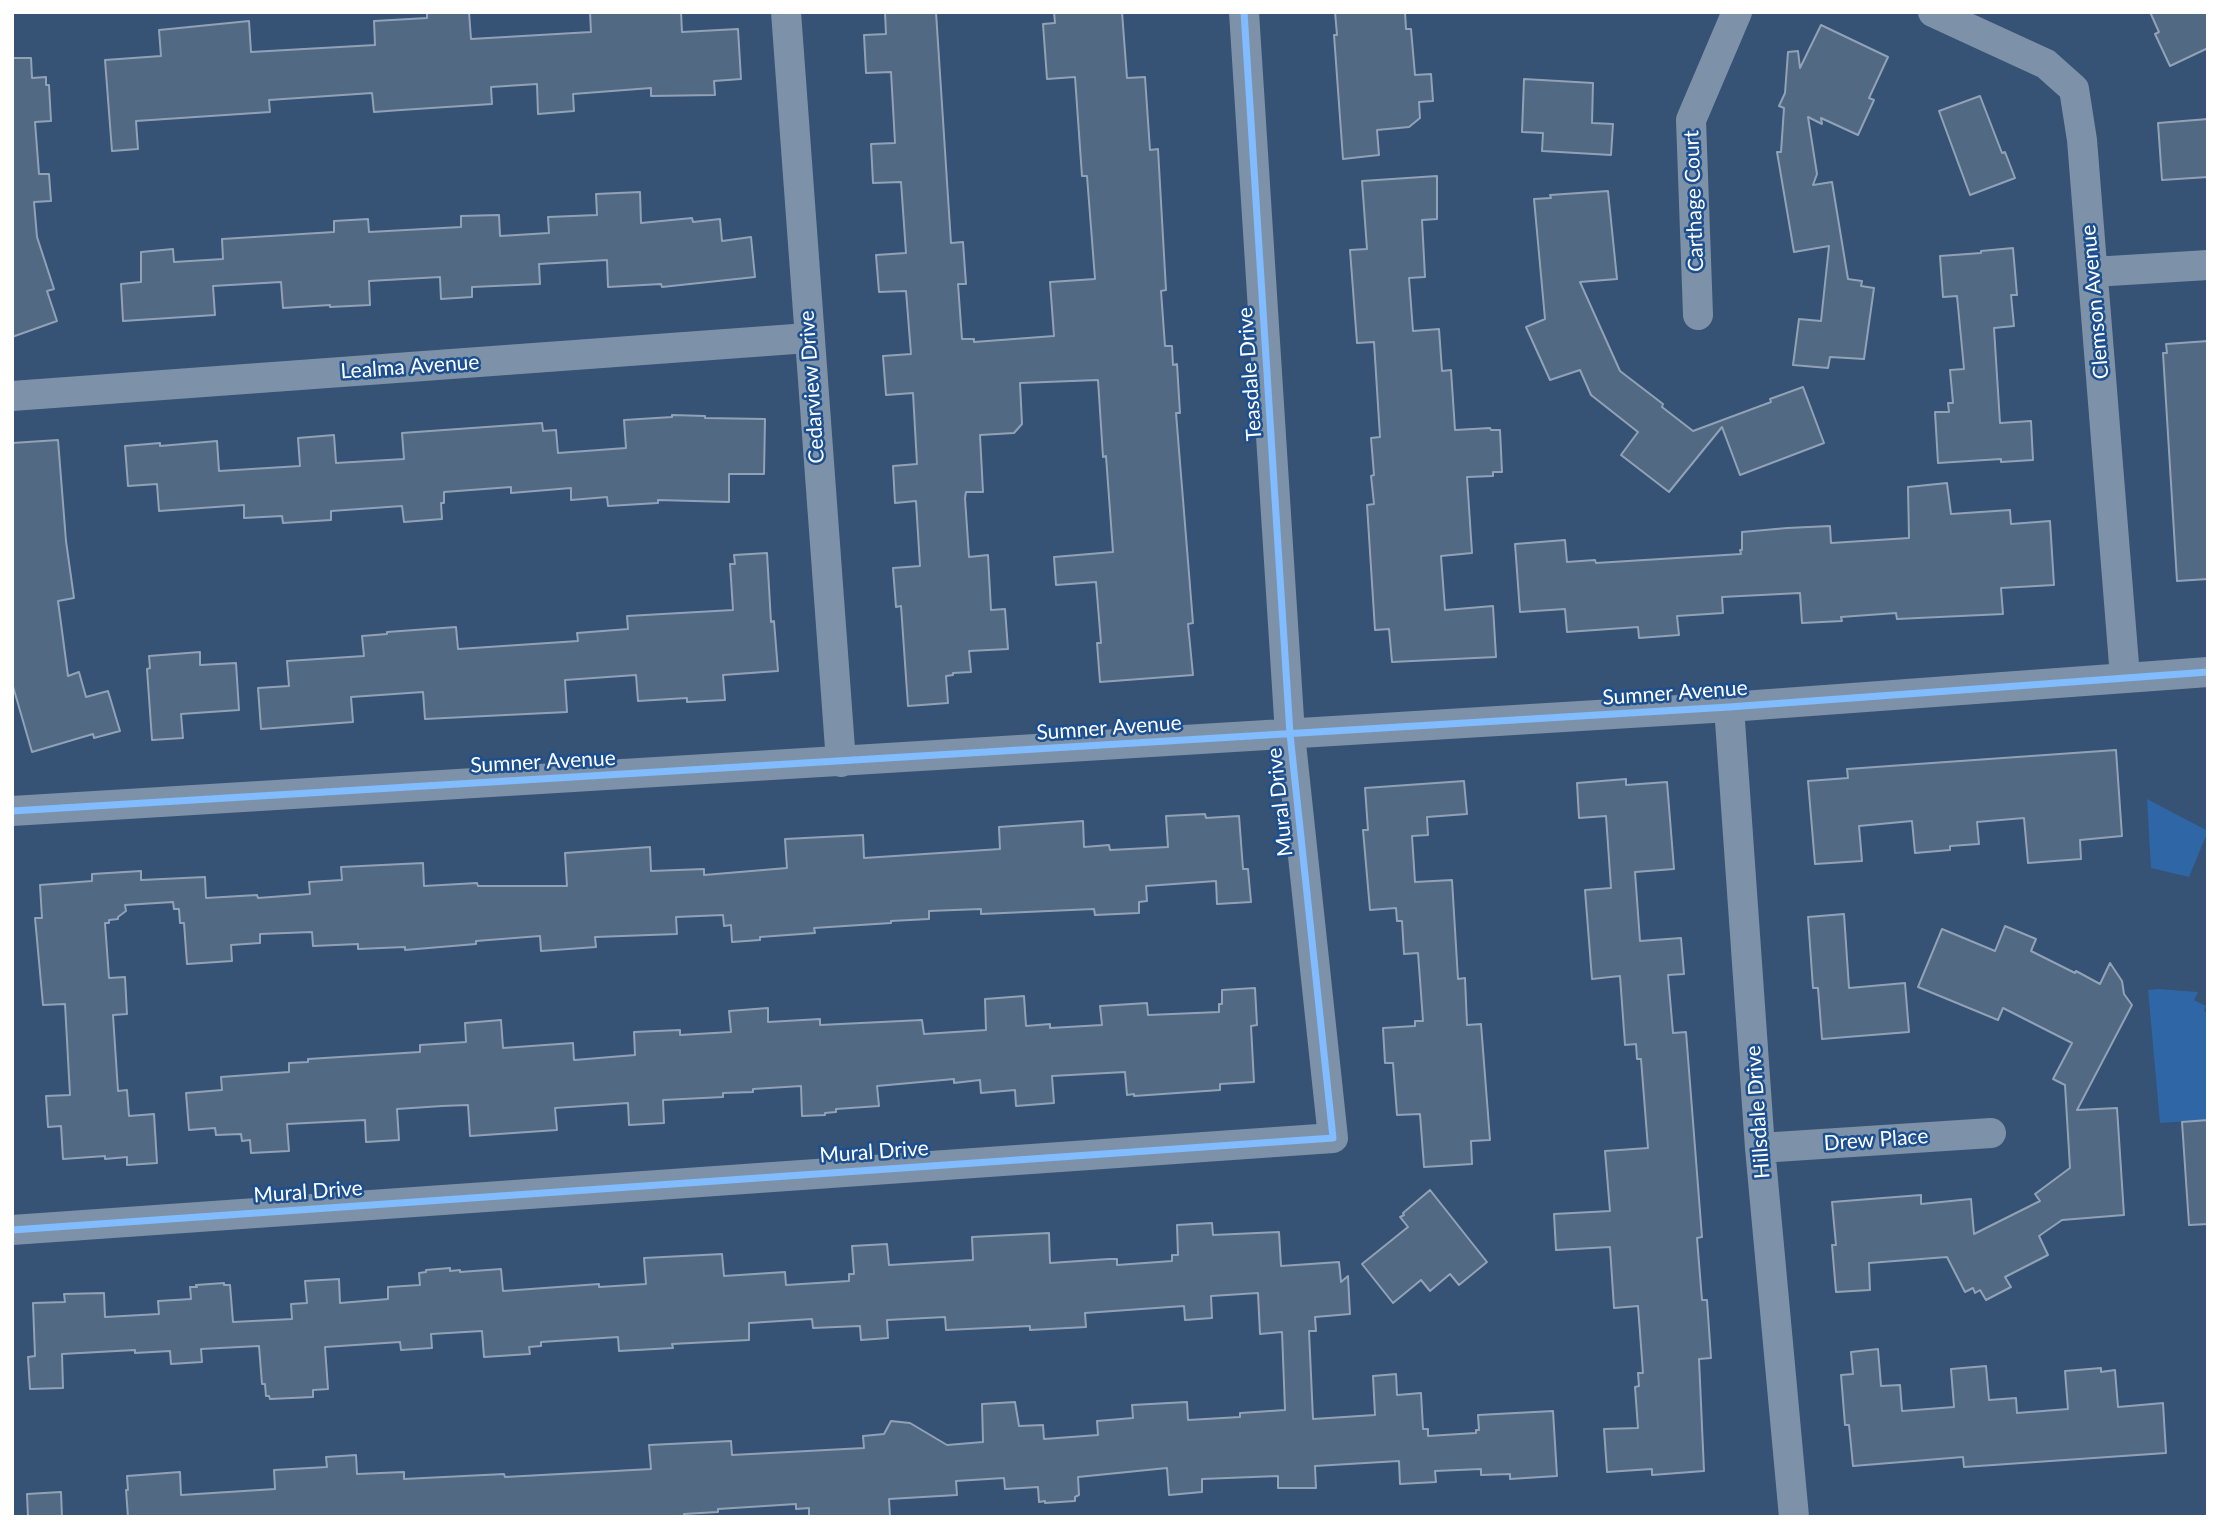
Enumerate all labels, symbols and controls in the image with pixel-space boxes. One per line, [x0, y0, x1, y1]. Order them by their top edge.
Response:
street label: Carthage Court [1679, 130, 1709, 272]
street label: Clemson Avenue [2076, 224, 2114, 380]
street label: Teasdale Drive [1233, 306, 1267, 442]
street label: Cedarview Drive [794, 310, 830, 464]
street label: Lealma Avenue [340, 350, 480, 384]
street label: Sumner Avenue [1602, 675, 1748, 711]
street label: Sumner Avenue [1036, 710, 1182, 746]
street label: Sumner Avenue [470, 746, 616, 778]
street label: Mural Drive [1262, 746, 1298, 858]
street label: Hillsdale Drive [1741, 1044, 1775, 1180]
street label: Drew Place [1823, 1124, 1929, 1156]
street label: Mural Drive [819, 1136, 929, 1168]
street label: Mural Drive [253, 1176, 363, 1208]

